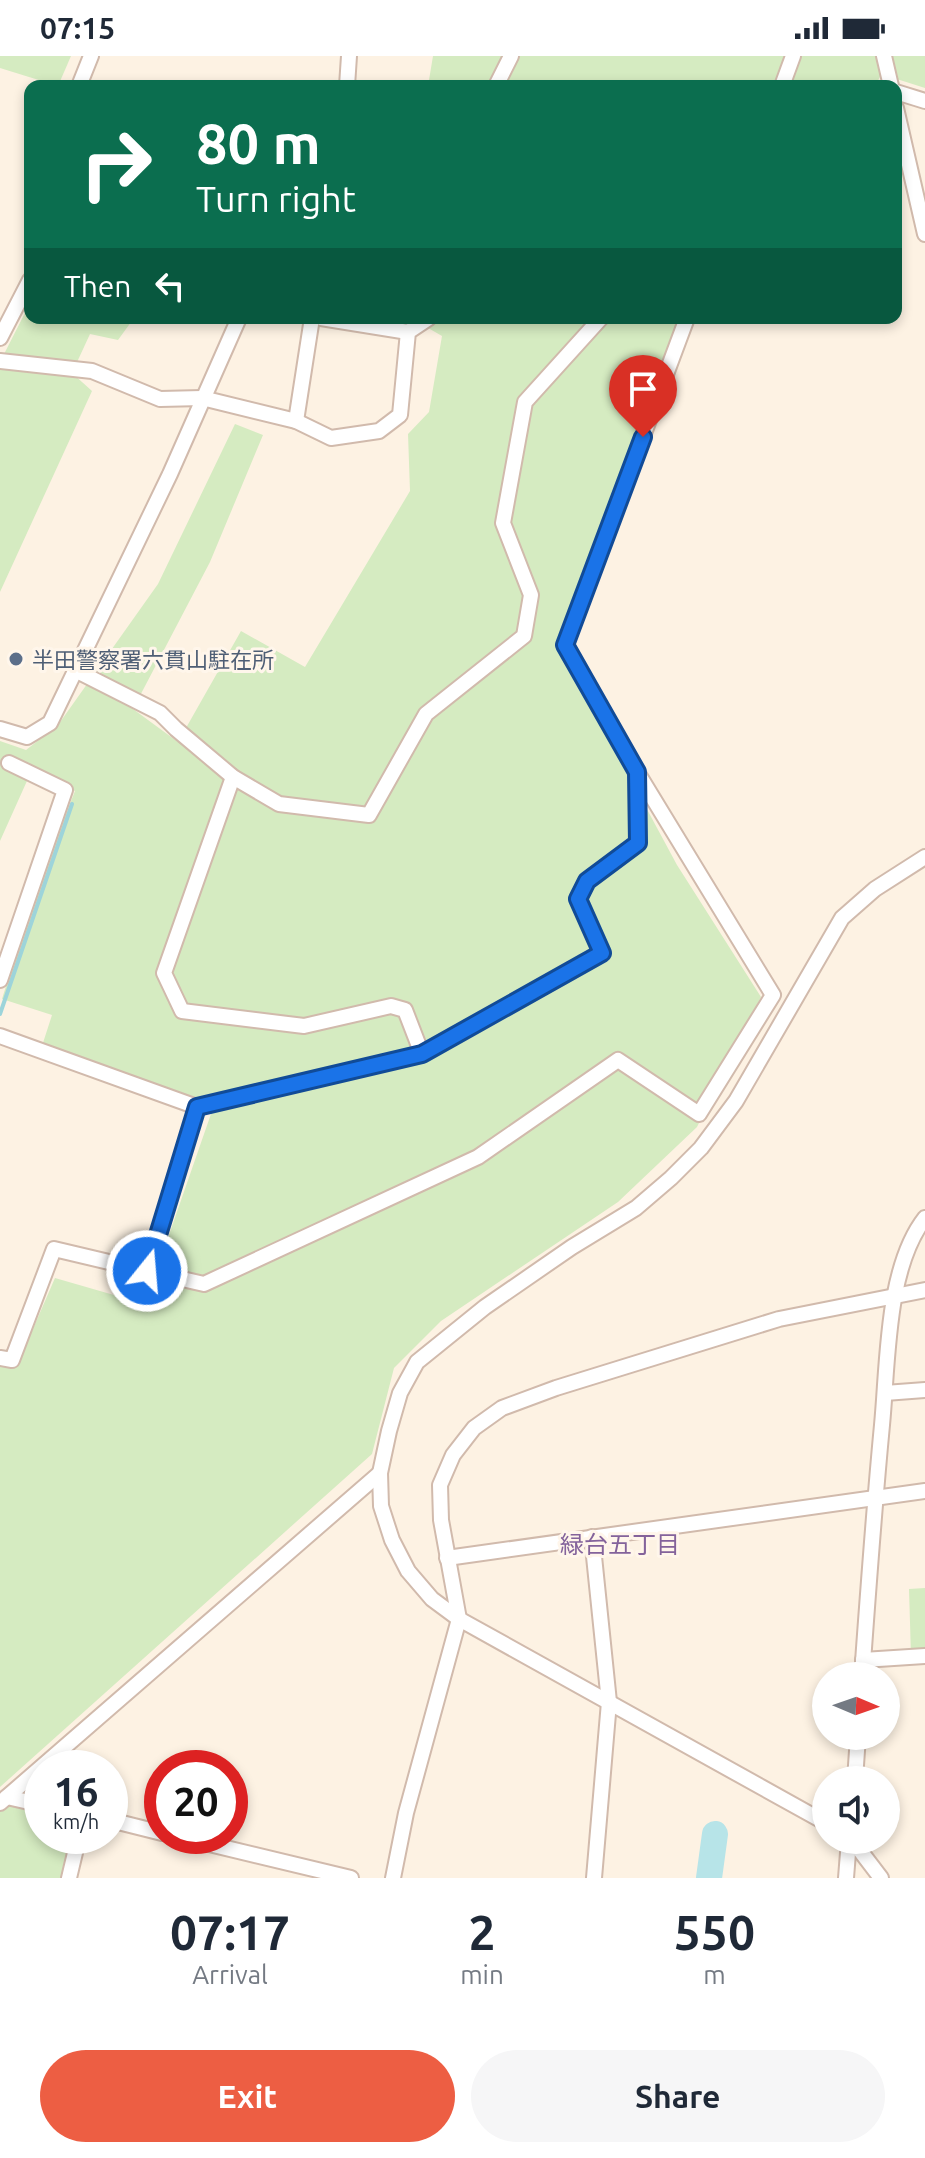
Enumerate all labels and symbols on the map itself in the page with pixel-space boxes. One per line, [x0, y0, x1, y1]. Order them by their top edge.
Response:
pin [609, 355, 677, 437]
place label: 半田警察署六貫山駐在所 [32, 647, 274, 672]
marker: 半田警察署六貫山駐在所 [7, 650, 25, 668]
position arrow [105, 1229, 189, 1313]
district label: 緑台五丁目 [560, 1531, 680, 1558]
north arrow [812, 1662, 900, 1750]
speed limit sign: 20 [144, 1750, 248, 1854]

